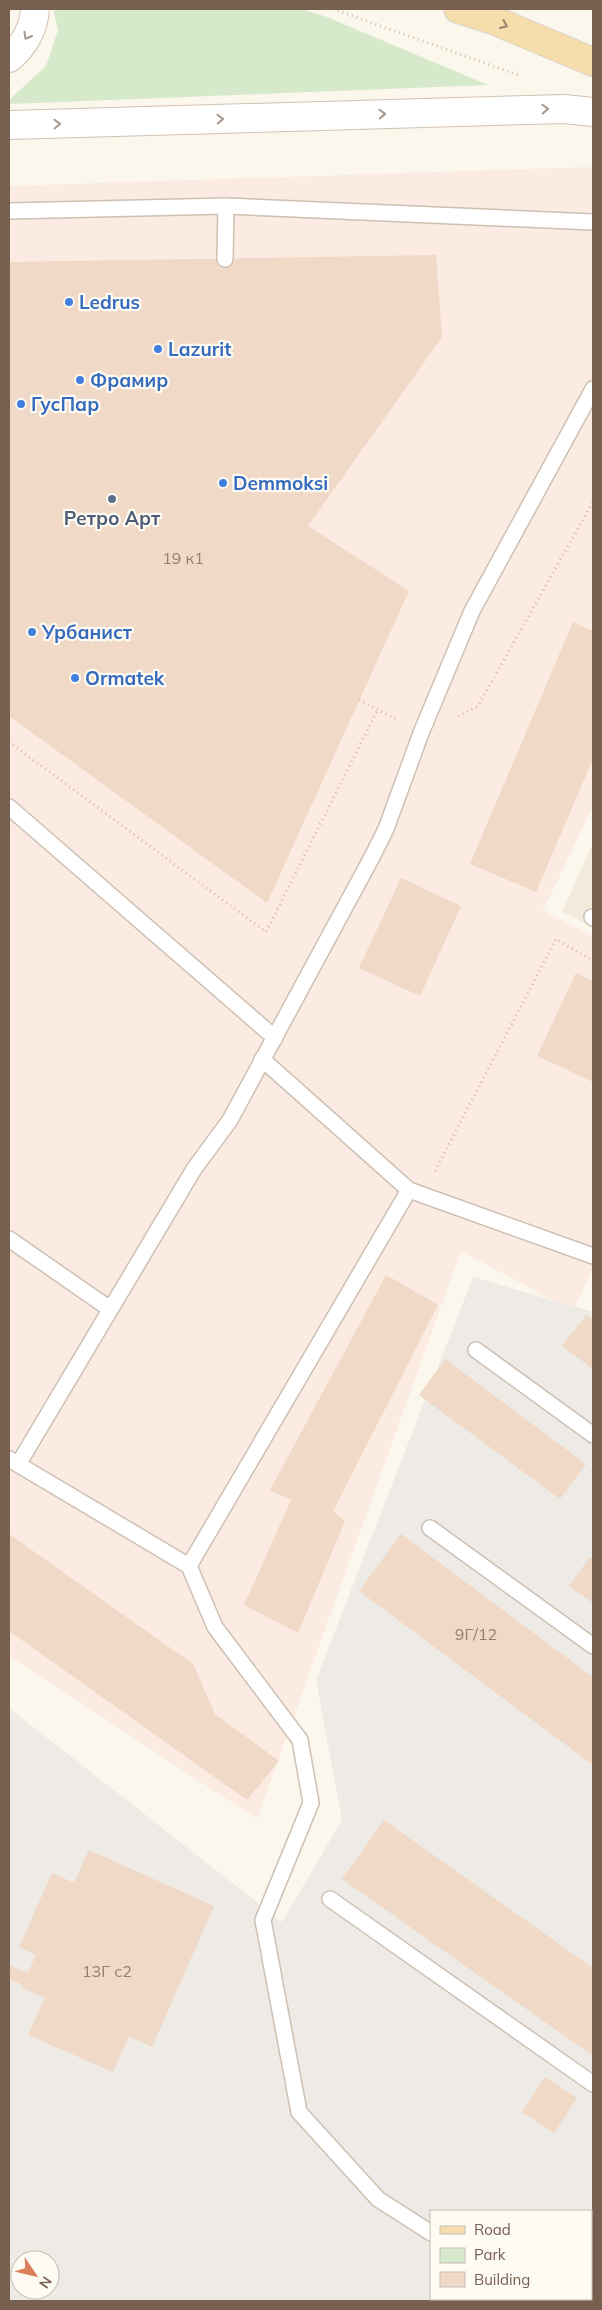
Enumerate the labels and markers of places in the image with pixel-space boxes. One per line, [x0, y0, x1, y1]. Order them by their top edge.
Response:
place label: Ledrus [79, 290, 140, 314]
marker: Ledrus [63, 296, 75, 308]
place label: Lazurit [168, 337, 231, 361]
marker: Lazurit [152, 343, 164, 355]
place label: Фрамир [90, 368, 168, 392]
marker: Фрамир [74, 374, 86, 386]
place label: ГусПар [31, 392, 99, 416]
marker: ГусПар [15, 398, 27, 410]
place label: Demmoksi [233, 471, 328, 495]
marker: Demmoksi [217, 477, 229, 489]
marker: Ретро Арт [106, 493, 118, 505]
place label: Ретро Арт [64, 506, 161, 530]
place label: Урбанист [41, 620, 133, 644]
marker: Урбанист [26, 626, 38, 638]
place label: Ormatek [85, 666, 165, 690]
marker: Ormatek [69, 672, 81, 684]

